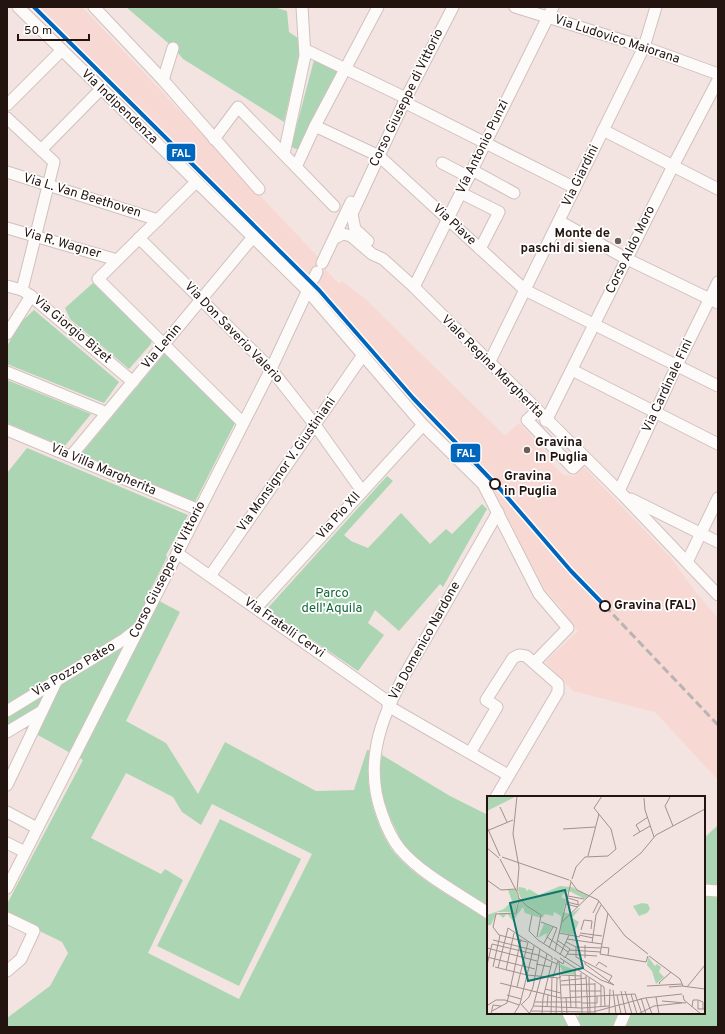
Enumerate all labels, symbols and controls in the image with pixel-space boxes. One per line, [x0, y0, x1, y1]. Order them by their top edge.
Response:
street label: Via Ludovico Maiorana [552, 12, 682, 68]
scale bar [18, 16, 89, 42]
text: 50 m [24, 23, 52, 39]
street label: Corso Giuseppe di Vittorio [367, 26, 447, 170]
street label: Via Indipendenza [77, 66, 161, 148]
street label: Vía Antonio Punzi [453, 97, 513, 197]
street label: Via Giardini [559, 142, 603, 210]
line badge: FAL [166, 143, 196, 162]
text: FAL [172, 147, 191, 161]
street label: Via L. Van Beethoven [21, 170, 143, 222]
street label: Via Piave [429, 201, 479, 249]
street label: Corso Aldo Moro [603, 203, 659, 297]
street label: Via R. Wagner [21, 225, 103, 263]
place label: Monte de paschi di siena [520, 226, 610, 257]
marker: Monte de paschi di siena [613, 236, 623, 246]
street label: Via Don Saverio Valerio [180, 279, 286, 387]
street label: Via Giorgio Bizet [30, 293, 114, 367]
street label: Viale Regina Margherita [437, 312, 547, 422]
street label: Via Lenin [139, 321, 185, 373]
street label: Via Cardinale Fini [639, 337, 697, 435]
street label: Via Monsignor V. Giustiniani [234, 395, 340, 535]
place label: Gravina In Puglia [535, 435, 588, 466]
street label: Via Villa Margherita [48, 440, 158, 500]
line badge: FAL [450, 443, 481, 463]
marker: Gravina In Puglia [522, 445, 532, 455]
text: FAL [457, 447, 476, 461]
place label: Gravina in Puglia [504, 469, 557, 500]
marker: Gravina in Puglia [489, 478, 501, 490]
street label: Via Pio XII [314, 489, 364, 543]
street label: Corso Giuseppe di Vittorio [126, 499, 210, 641]
street label: Via Domenico Nardone [386, 579, 464, 703]
park label: Parco dell'Aquila [302, 586, 362, 617]
street label: Via Fratelli Cervi [240, 594, 328, 662]
place label: Gravina (FAL) [614, 598, 696, 614]
marker: Gravina (FAL) [599, 600, 611, 612]
street label: Via Pozzo Pateo [30, 639, 118, 701]
inset map [487, 796, 705, 1014]

